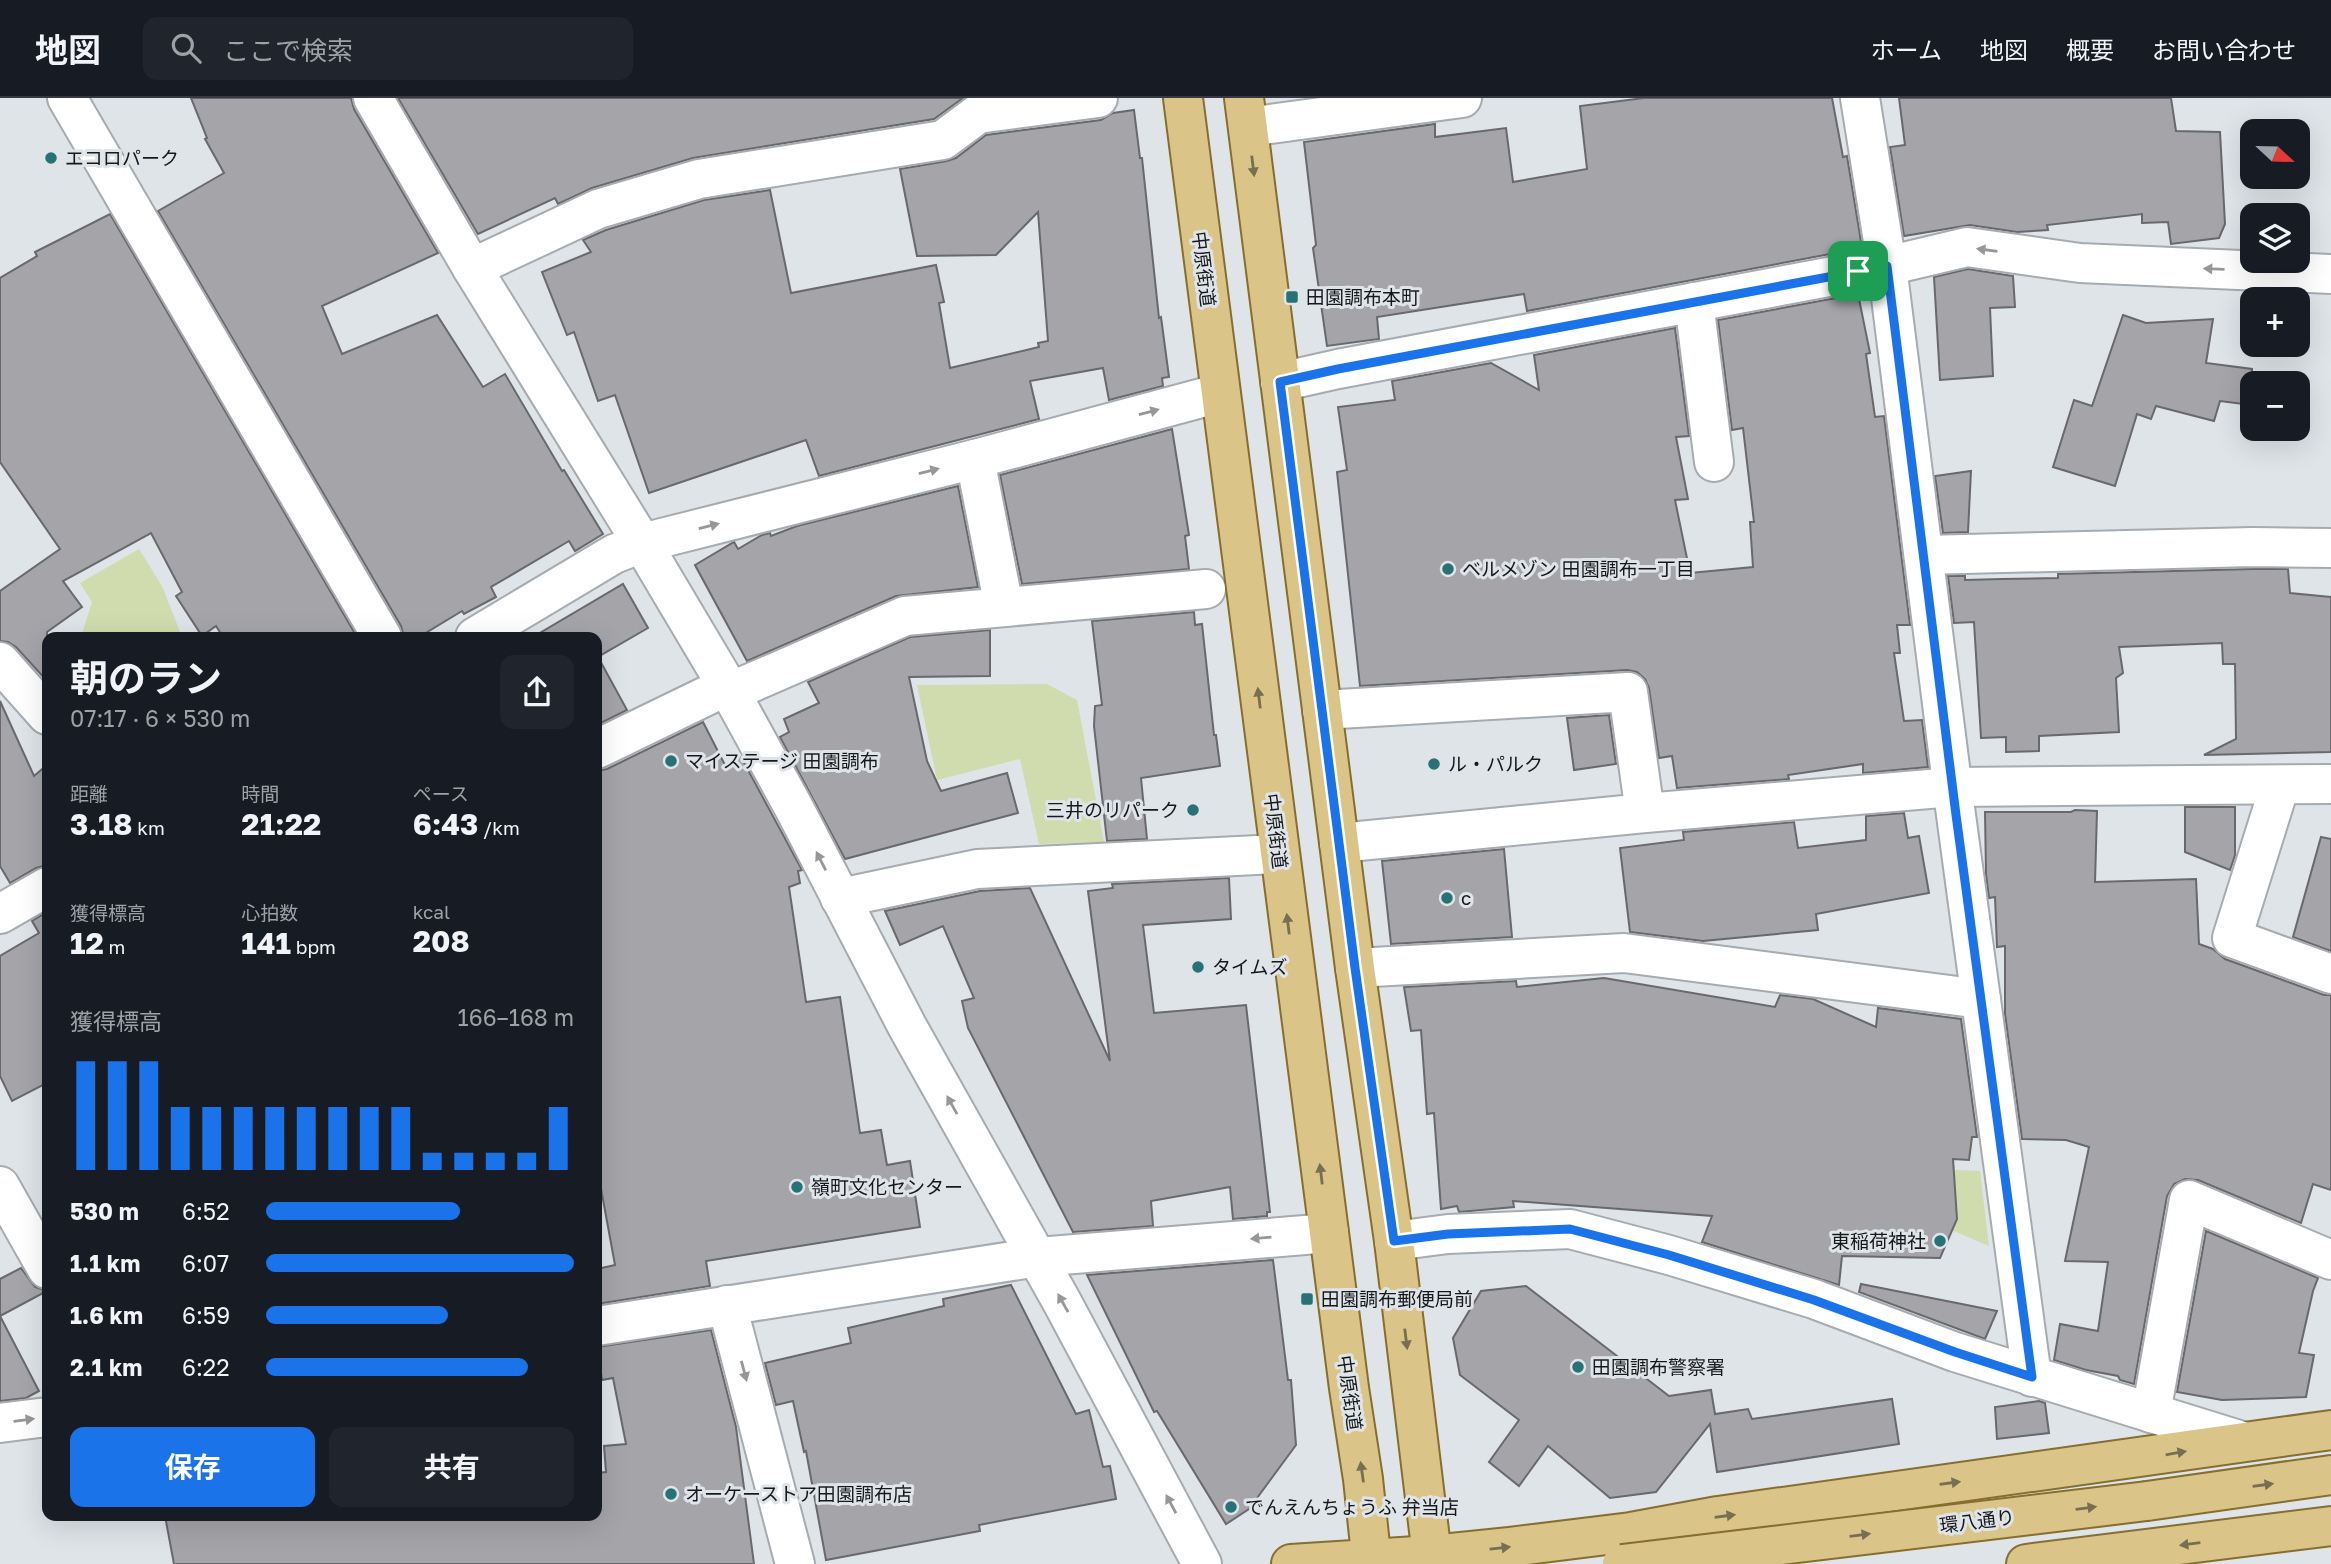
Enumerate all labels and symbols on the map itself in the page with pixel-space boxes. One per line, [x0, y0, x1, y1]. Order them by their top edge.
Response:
north arrow [2240, 119, 2310, 189]
place label: エコロパーク [65, 146, 179, 169]
marker: エコロパーク [43, 150, 59, 166]
one-way arrow [1247, 155, 1258, 177]
street label: 中原街道 [1188, 230, 1221, 308]
pin [1828, 241, 1888, 301]
one-way arrow [1976, 244, 1998, 255]
one-way arrow [2203, 264, 2225, 275]
place label: 田園調布本町 [1306, 285, 1420, 308]
marker: 田園調布本町 [1284, 289, 1300, 305]
one-way arrow [1139, 406, 1160, 416]
one-way arrow [918, 465, 940, 476]
one-way arrow [698, 520, 720, 531]
place label: ベルメゾン 田園調布一丁目 [1462, 557, 1695, 580]
marker: ベルメゾン 田園調布一丁目 [1440, 561, 1456, 577]
one-way arrow [1253, 687, 1264, 709]
place label: マイステージ 田園調布 [685, 749, 879, 772]
place label: ル・パルク [1448, 752, 1543, 775]
marker: マイステージ 田園調布 [663, 753, 679, 769]
marker: ル・パルク [1426, 756, 1442, 772]
street label: 中原街道 [1260, 792, 1293, 870]
place label: 三井のリパーク [1046, 798, 1179, 821]
marker: 三井のリパーク [1185, 802, 1201, 818]
one-way arrow [815, 851, 827, 871]
place label: c [1461, 886, 1471, 909]
marker: c [1439, 890, 1455, 906]
one-way arrow [1283, 913, 1294, 935]
place label: タイムズ [1212, 955, 1288, 978]
marker: タイムズ [1190, 959, 1206, 975]
one-way arrow [946, 1095, 958, 1114]
one-way arrow [1316, 1162, 1327, 1184]
place label: 嶺町文化センター [811, 1175, 963, 1198]
marker: 嶺町文化センター [789, 1179, 805, 1195]
place label: 東稲荷神社 [1831, 1229, 1926, 1252]
one-way arrow [1250, 1233, 1272, 1244]
marker: 東稲荷神社 [1932, 1233, 1948, 1249]
place label: 田園調布郵便局前 [1321, 1287, 1473, 1310]
marker: 田園調布郵便局前 [1299, 1291, 1315, 1307]
one-way arrow [1057, 1294, 1069, 1313]
one-way arrow [1400, 1328, 1411, 1350]
street label: 中原街道 [1334, 1354, 1367, 1432]
place label: 田園調布警察署 [1592, 1355, 1725, 1378]
marker: 田園調布警察署 [1570, 1359, 1586, 1375]
one-way arrow [740, 1361, 750, 1382]
one-way arrow [13, 1415, 35, 1426]
one-way arrow [2165, 1447, 2187, 1458]
one-way arrow [1356, 1461, 1367, 1483]
one-way arrow [1939, 1478, 1961, 1489]
one-way arrow [2252, 1479, 2274, 1490]
place label: オーケーストア田園調布店 [685, 1482, 912, 1505]
marker: オーケーストア田園調布店 [663, 1486, 679, 1502]
one-way arrow [1165, 1494, 1177, 1513]
place label: でんえんちょうふ 弁当店 [1245, 1495, 1459, 1518]
marker: でんえんちょうふ 弁当店 [1223, 1499, 1239, 1515]
one-way arrow [2075, 1503, 2097, 1514]
street label: 環八通り [1938, 1504, 2016, 1537]
one-way arrow [1714, 1510, 1736, 1521]
one-way arrow [1849, 1530, 1871, 1541]
one-way arrow [2179, 1538, 2201, 1549]
one-way arrow [1489, 1543, 1511, 1554]

